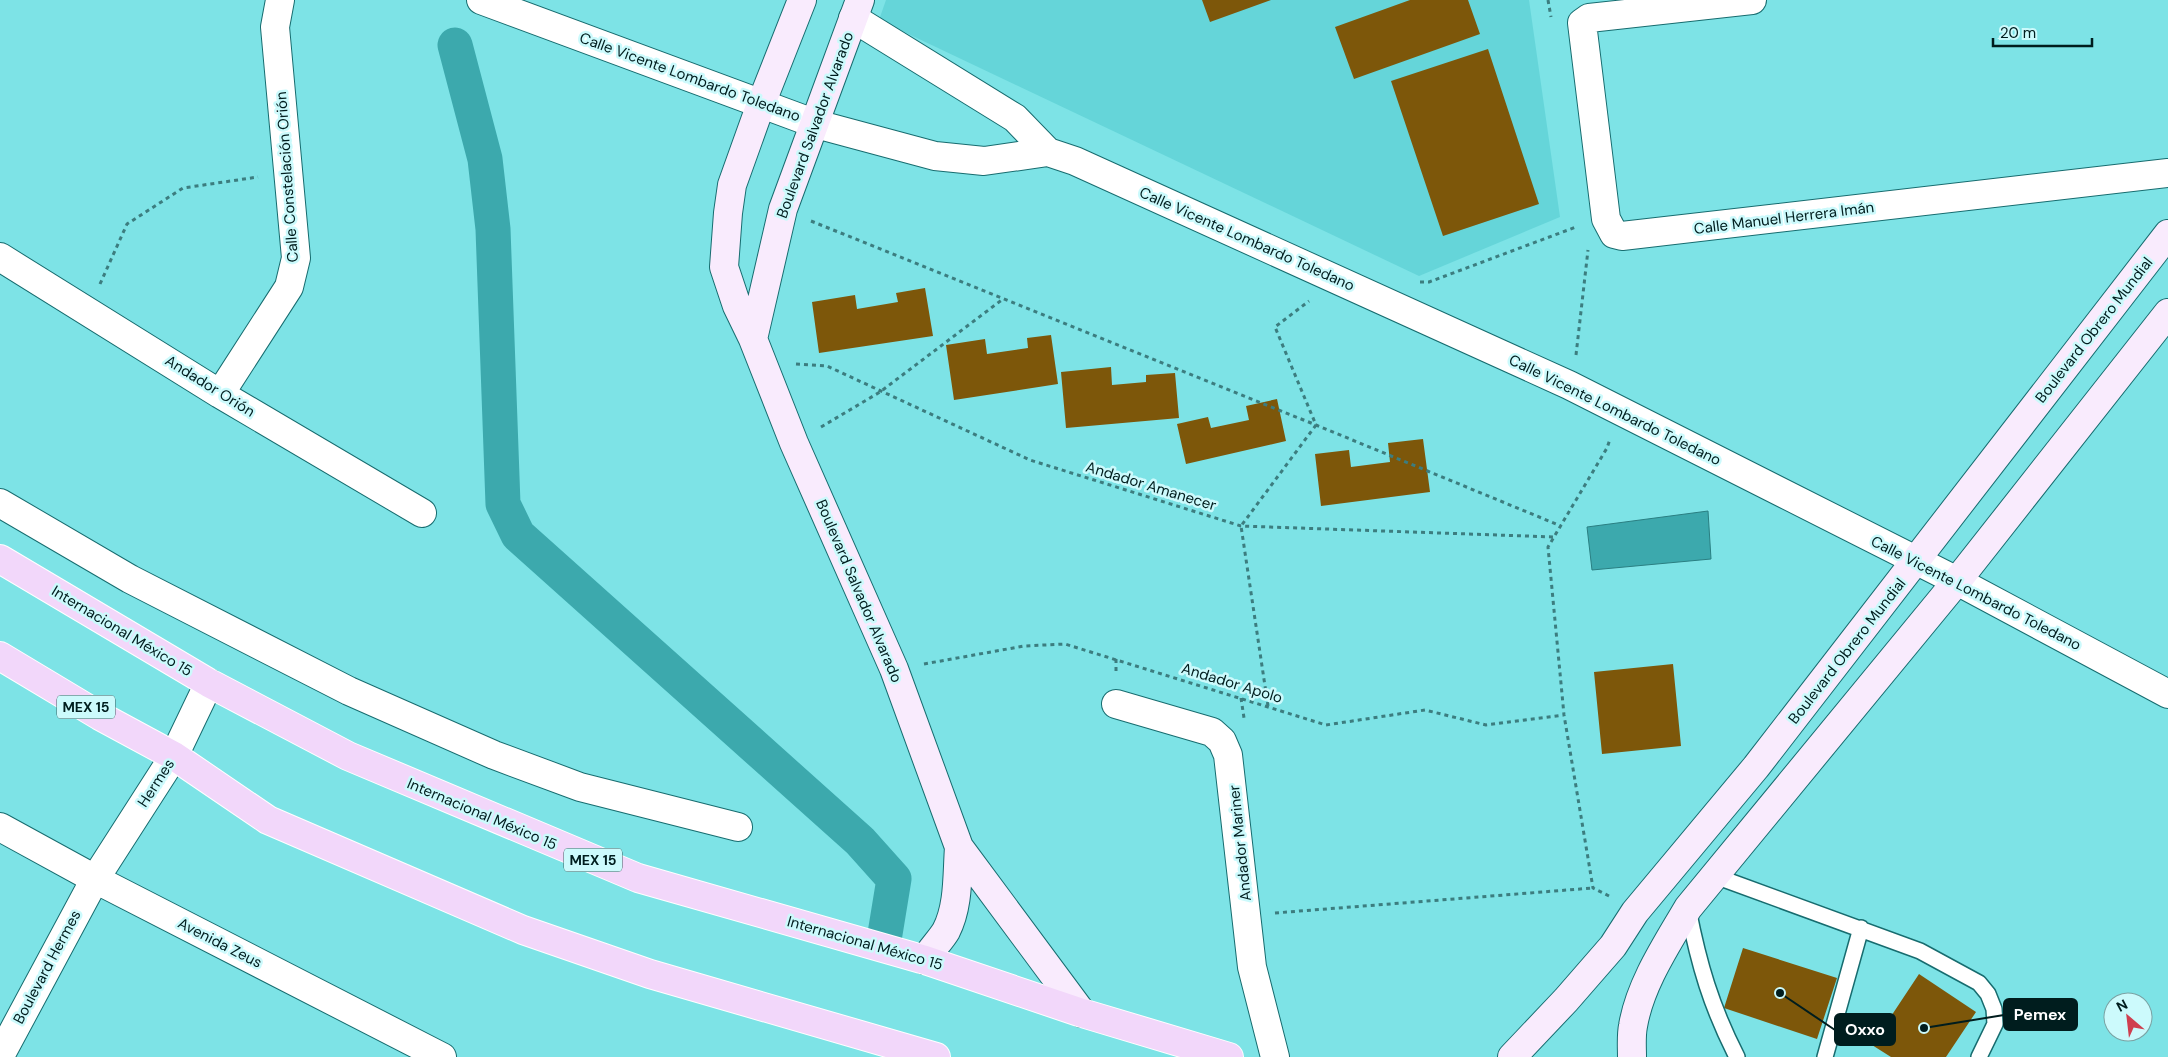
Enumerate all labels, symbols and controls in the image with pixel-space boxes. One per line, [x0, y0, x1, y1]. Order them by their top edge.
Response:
scale bar [1993, 15, 2092, 47]
text: 20 m [2000, 23, 2036, 43]
street label: Calle Vicente Lombardo Toledano [577, 28, 803, 126]
street label: Boulevard Salvador Alvarado [772, 29, 858, 221]
street label: Calle Constelación Orión [271, 91, 303, 263]
street label: Calle Vicente Lombardo Toledano [1136, 182, 1358, 296]
street label: Calle Manuel Herrera Imán [1693, 197, 1875, 239]
street label: Boulevard Obrero Mundial [2031, 253, 2157, 407]
street label: Andador Orión [161, 350, 259, 422]
street label: Calle Vicente Lombardo Toledano [1506, 350, 1724, 470]
street label: Andador Amanecer [1083, 457, 1219, 515]
street label: Boulevard Salvador Alvarado [811, 496, 907, 686]
street label: Calle Vicente Lombardo Toledano [1867, 531, 2085, 655]
street label: Boulevard Obrero Mundial [1784, 574, 1910, 728]
street label: Internacional México 15 [48, 581, 196, 681]
street label: Andador Apolo [1179, 658, 1285, 708]
road number: MEX 15 [57, 696, 115, 719]
street label: Hermes [133, 755, 179, 811]
street label: Internacional México 15 [404, 773, 560, 855]
street label: Andador Mariner [1224, 784, 1256, 902]
road number: MEX 15 [564, 848, 622, 872]
street label: Boulevard Hermes [9, 907, 85, 1027]
street label: Internacional México 15 [785, 911, 945, 975]
street label: Avenida Zeus [175, 913, 265, 973]
north arrow [2103, 992, 2153, 1042]
text: N [2113, 995, 2131, 1016]
callout: Pemex [2004, 999, 2077, 1030]
text: Pemex [2014, 1004, 2066, 1025]
callout: Oxxo [1835, 1014, 1895, 1045]
text: Oxxo [1845, 1019, 1885, 1040]

